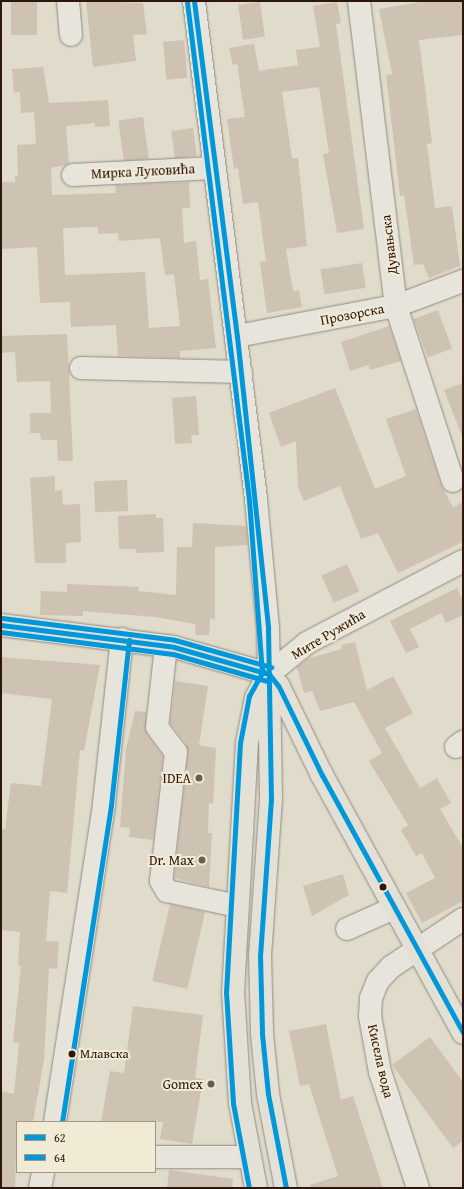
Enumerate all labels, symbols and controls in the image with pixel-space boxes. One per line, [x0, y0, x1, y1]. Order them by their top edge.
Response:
street label: Мирка Луковића [91, 160, 195, 182]
street label: Дувањска [377, 214, 401, 276]
street label: Прозорска [319, 300, 385, 328]
street label: Мите Ружића [288, 605, 368, 663]
place label: IDEA [163, 770, 191, 786]
marker: IDEA [194, 773, 204, 783]
place label: Dr. Max [149, 852, 194, 868]
marker: Dr. Max [197, 855, 207, 865]
unlabelled marker [378, 882, 388, 892]
street label: Кисела вода [364, 1022, 398, 1100]
place label: Млавска [80, 1046, 129, 1062]
marker: Млавска [67, 1049, 77, 1059]
place label: Gomex [163, 1076, 203, 1092]
marker: Gomex [206, 1079, 216, 1089]
legend [16, 1121, 156, 1173]
text: 62 [54, 1129, 66, 1146]
text: 64 [54, 1149, 66, 1166]

